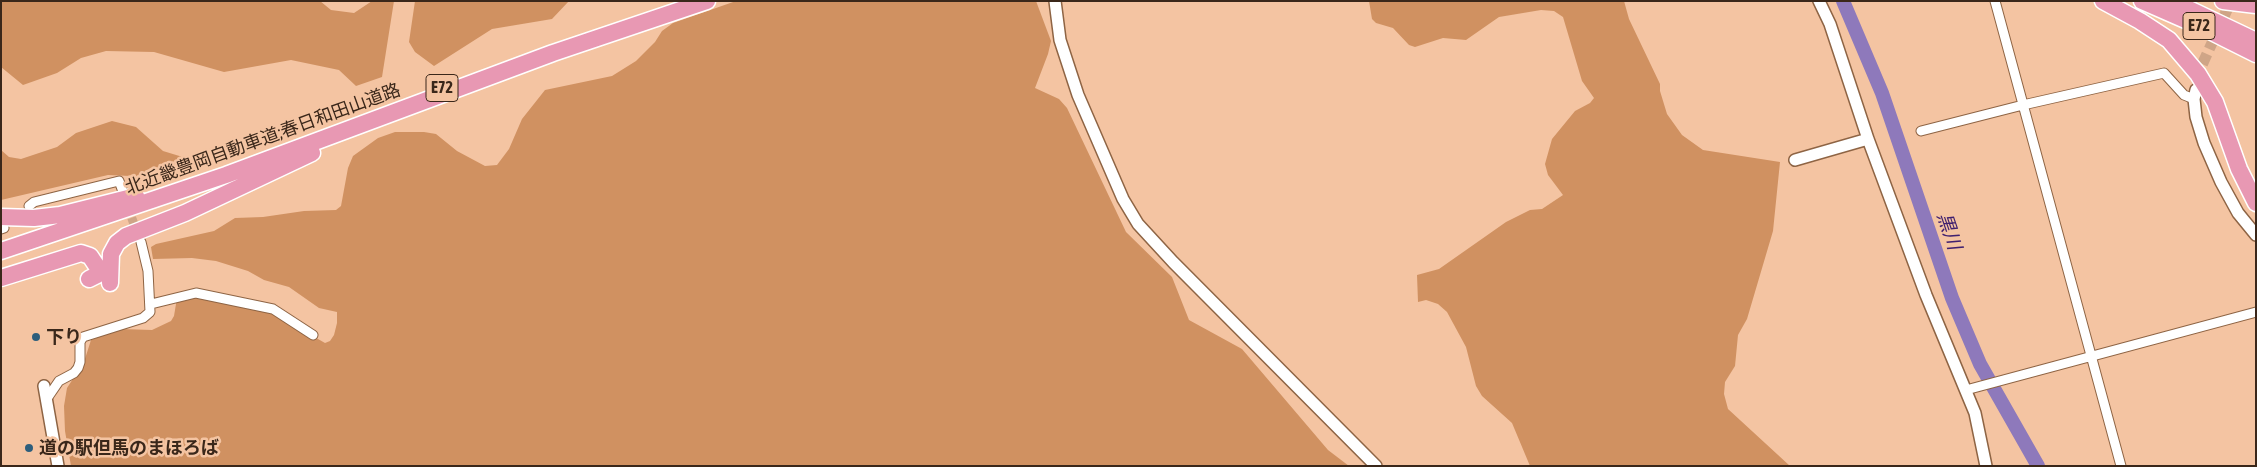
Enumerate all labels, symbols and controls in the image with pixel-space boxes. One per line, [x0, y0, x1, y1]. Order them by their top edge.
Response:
road number: E72 [2183, 12, 2215, 40]
road number: E72 [426, 75, 458, 102]
street label: 北近畿豊岡自動車道;春日和田山道路 [122, 79, 404, 199]
water label: 黒川 [1932, 209, 1966, 253]
place label: 下り [46, 326, 82, 348]
marker: 下り [30, 331, 42, 343]
place label: 道の駅但馬のまほろば [39, 437, 219, 459]
marker: 道の駅但馬のまほろば [23, 442, 35, 454]

